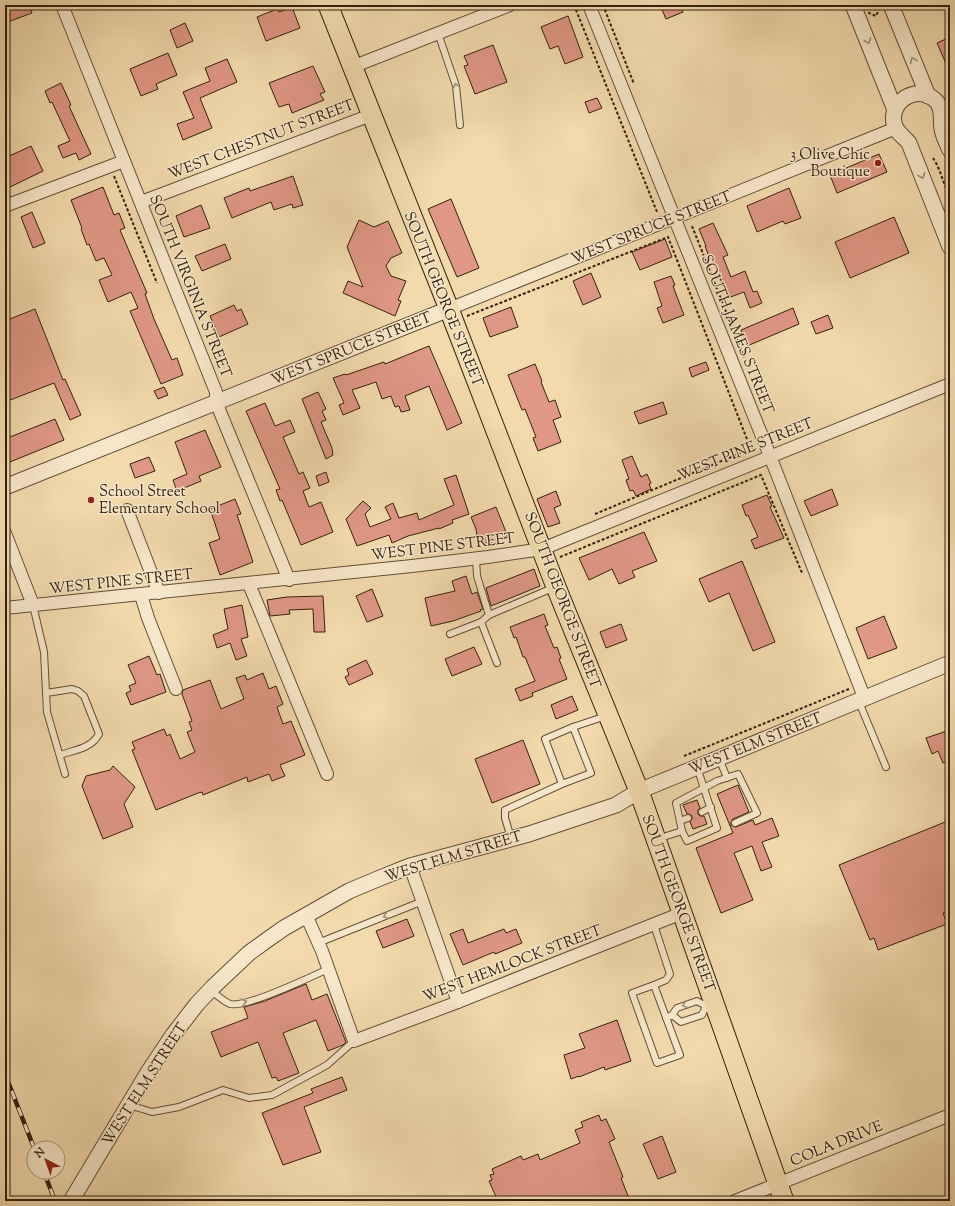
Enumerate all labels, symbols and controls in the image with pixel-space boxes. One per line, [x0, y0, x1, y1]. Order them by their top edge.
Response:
one-way arrow [863, 38, 871, 45]
one-way arrow [910, 56, 918, 63]
one-way arrow [452, 83, 460, 89]
street label: WEST CHESTNUT STREET [165, 95, 358, 186]
place label: 3 Olive Chic Boutique [790, 145, 870, 183]
marker: 3 Olive Chic Boutique [873, 158, 883, 168]
one-way arrow [917, 172, 925, 179]
street label: WEST SPRUCE STREET [568, 186, 735, 270]
street label: SOUTH VIRGINIA STREET [143, 192, 236, 381]
street label: SOUTH GEORGE STREET [398, 209, 488, 391]
street label: SOUTH JAMES STREET [695, 252, 778, 418]
street label: WEST SPRUCE STREET [268, 307, 435, 391]
street label: WEST PINE STREET [674, 413, 817, 487]
place label: School Street Elementary School [99, 482, 220, 520]
marker: School Street Elementary School [86, 495, 96, 505]
street label: SOUTH GEORGE STREET [518, 509, 605, 692]
street label: WEST PINE STREET [370, 528, 517, 567]
street label: WEST PINE STREET [48, 564, 195, 601]
street label: WEST ELM STREET [686, 708, 826, 781]
street label: SOUTH GEORGE STREET [636, 812, 720, 996]
street label: WEST ELM STREET [382, 826, 525, 888]
one-way arrow [383, 911, 390, 919]
street label: WEST HEMLOCK STREET [420, 920, 605, 1008]
one-way arrow [241, 999, 248, 1007]
one-way arrow [681, 1000, 688, 1009]
street label: WEST ELM STREET [98, 1019, 193, 1150]
street label: COLA DRIVE [787, 1116, 886, 1172]
north arrow [26, 1140, 66, 1180]
text: N [31, 1144, 49, 1163]

